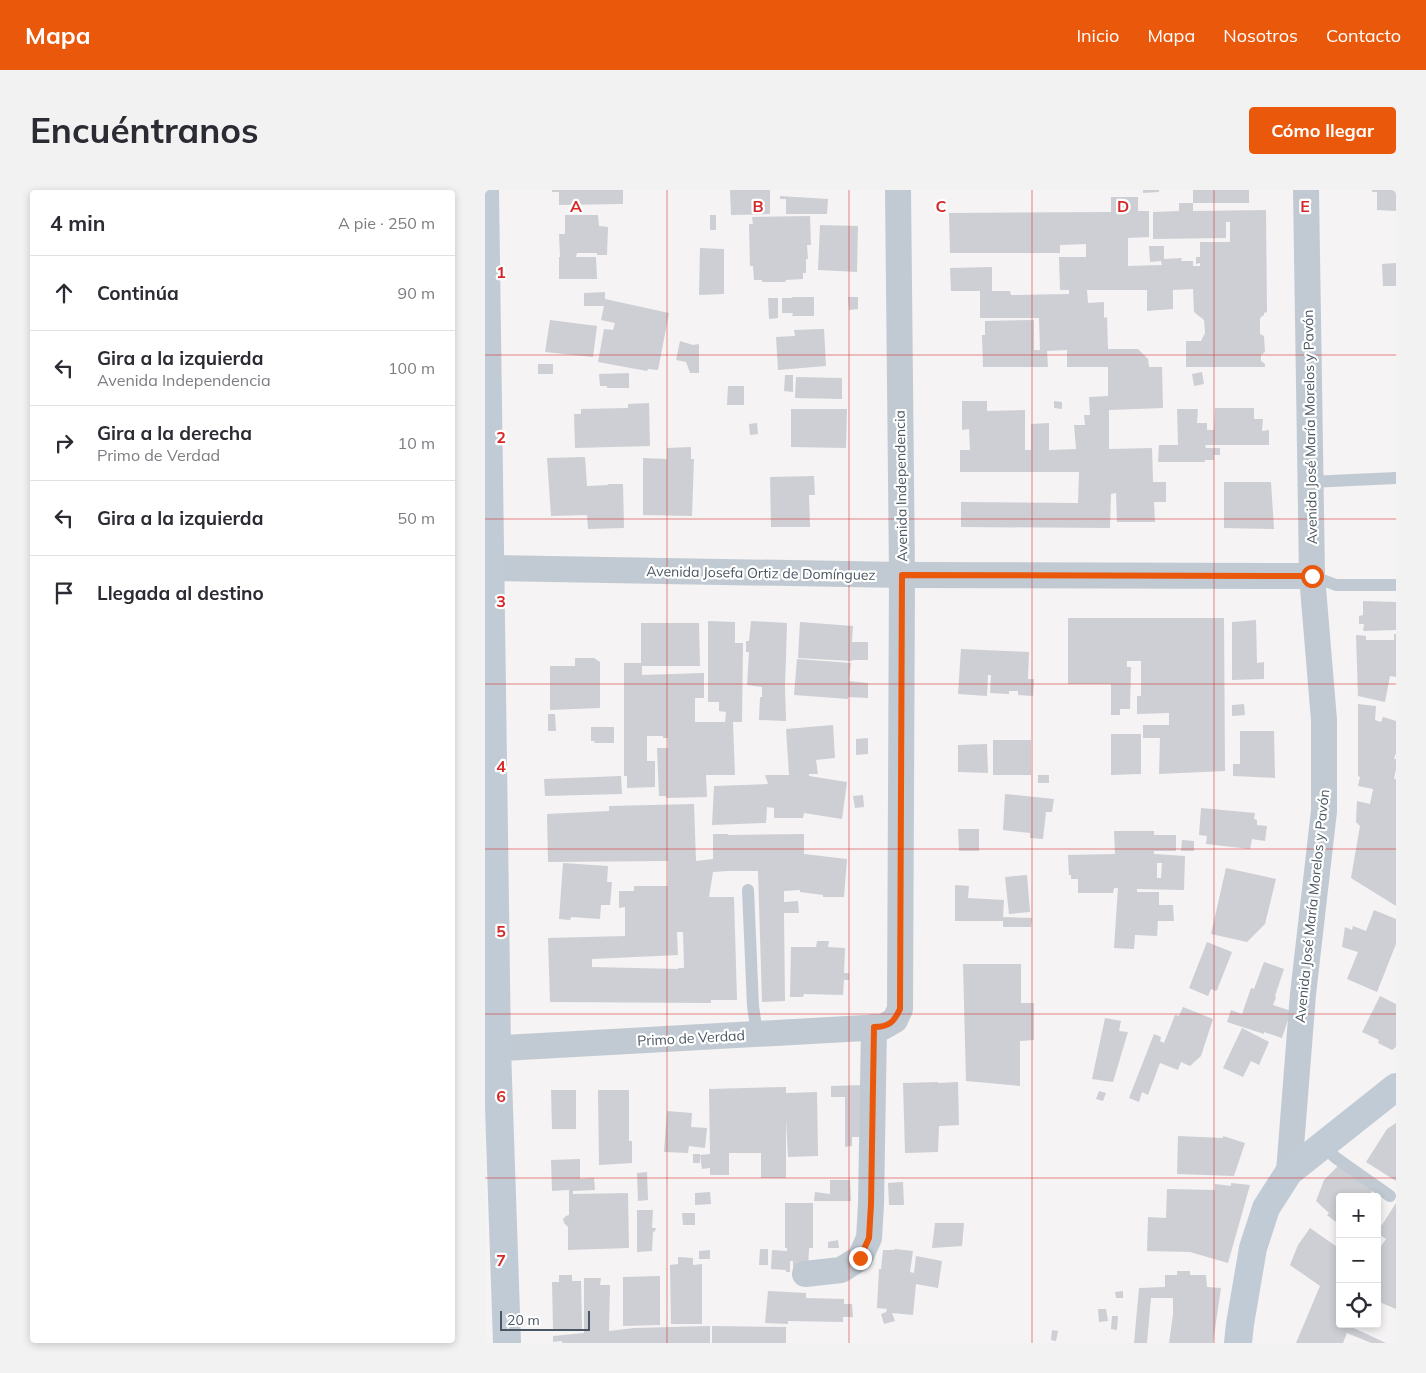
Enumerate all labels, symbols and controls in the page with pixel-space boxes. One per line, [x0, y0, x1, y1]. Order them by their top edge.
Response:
text: Mapa [25, 20, 91, 50]
text: Inicio [1076, 24, 1119, 47]
text: Mapa [1147, 24, 1195, 47]
text: Nosotros [1223, 24, 1298, 47]
text: Contacto [1326, 24, 1401, 47]
button: Cómo llegar [1249, 107, 1396, 154]
text: Encuéntranos [30, 108, 259, 152]
text: A [570, 196, 582, 216]
text: B [752, 196, 764, 216]
text: C [936, 196, 947, 216]
text: D [1117, 196, 1129, 216]
text: E [1300, 196, 1310, 216]
text: 4 min [50, 210, 105, 236]
text: A pie · 250 m [338, 213, 435, 233]
text: 1 [496, 262, 506, 282]
icon: ahead [50, 279, 78, 307]
text: Continúa [97, 281, 179, 305]
text: 90 m [398, 283, 435, 303]
street label: Avenida José María Morelos y Pavón [1299, 309, 1321, 545]
text: Gira a la izquierda [97, 346, 263, 370]
icon: left [50, 354, 78, 382]
text: 100 m [388, 358, 435, 378]
text: Avenida Independencia [97, 370, 271, 390]
street label: Avenida Independencia [891, 410, 911, 562]
text: Gira a la derecha [97, 421, 252, 445]
text: 2 [496, 427, 506, 447]
icon: right [50, 429, 78, 457]
text: 10 m [398, 433, 435, 453]
text: Primo de Verdad [97, 445, 220, 465]
icon: left [50, 504, 78, 532]
text: Gira a la izquierda [97, 506, 263, 530]
text: 50 m [398, 508, 435, 528]
street label: Avenida Josefa Ortiz de Domínguez [646, 562, 876, 584]
route start [1301, 565, 1324, 588]
icon: arrive [50, 579, 78, 607]
text: Llegada al destino [97, 581, 264, 605]
text: 3 [496, 591, 506, 611]
text: 4 [496, 756, 506, 776]
street label: Avenida José María Morelos y Pavón [1291, 788, 1333, 1024]
text: 5 [496, 921, 506, 941]
street label: Primo de Verdad [637, 1026, 745, 1050]
text: 6 [496, 1086, 506, 1106]
map controls [1336, 1193, 1381, 1328]
button: + [1336, 1193, 1381, 1238]
button: − [1336, 1238, 1381, 1283]
route end [849, 1247, 872, 1270]
text: 7 [496, 1250, 506, 1270]
button: locate [1336, 1283, 1381, 1328]
scale bar [500, 1308, 590, 1331]
text: 20 m [507, 1311, 540, 1329]

